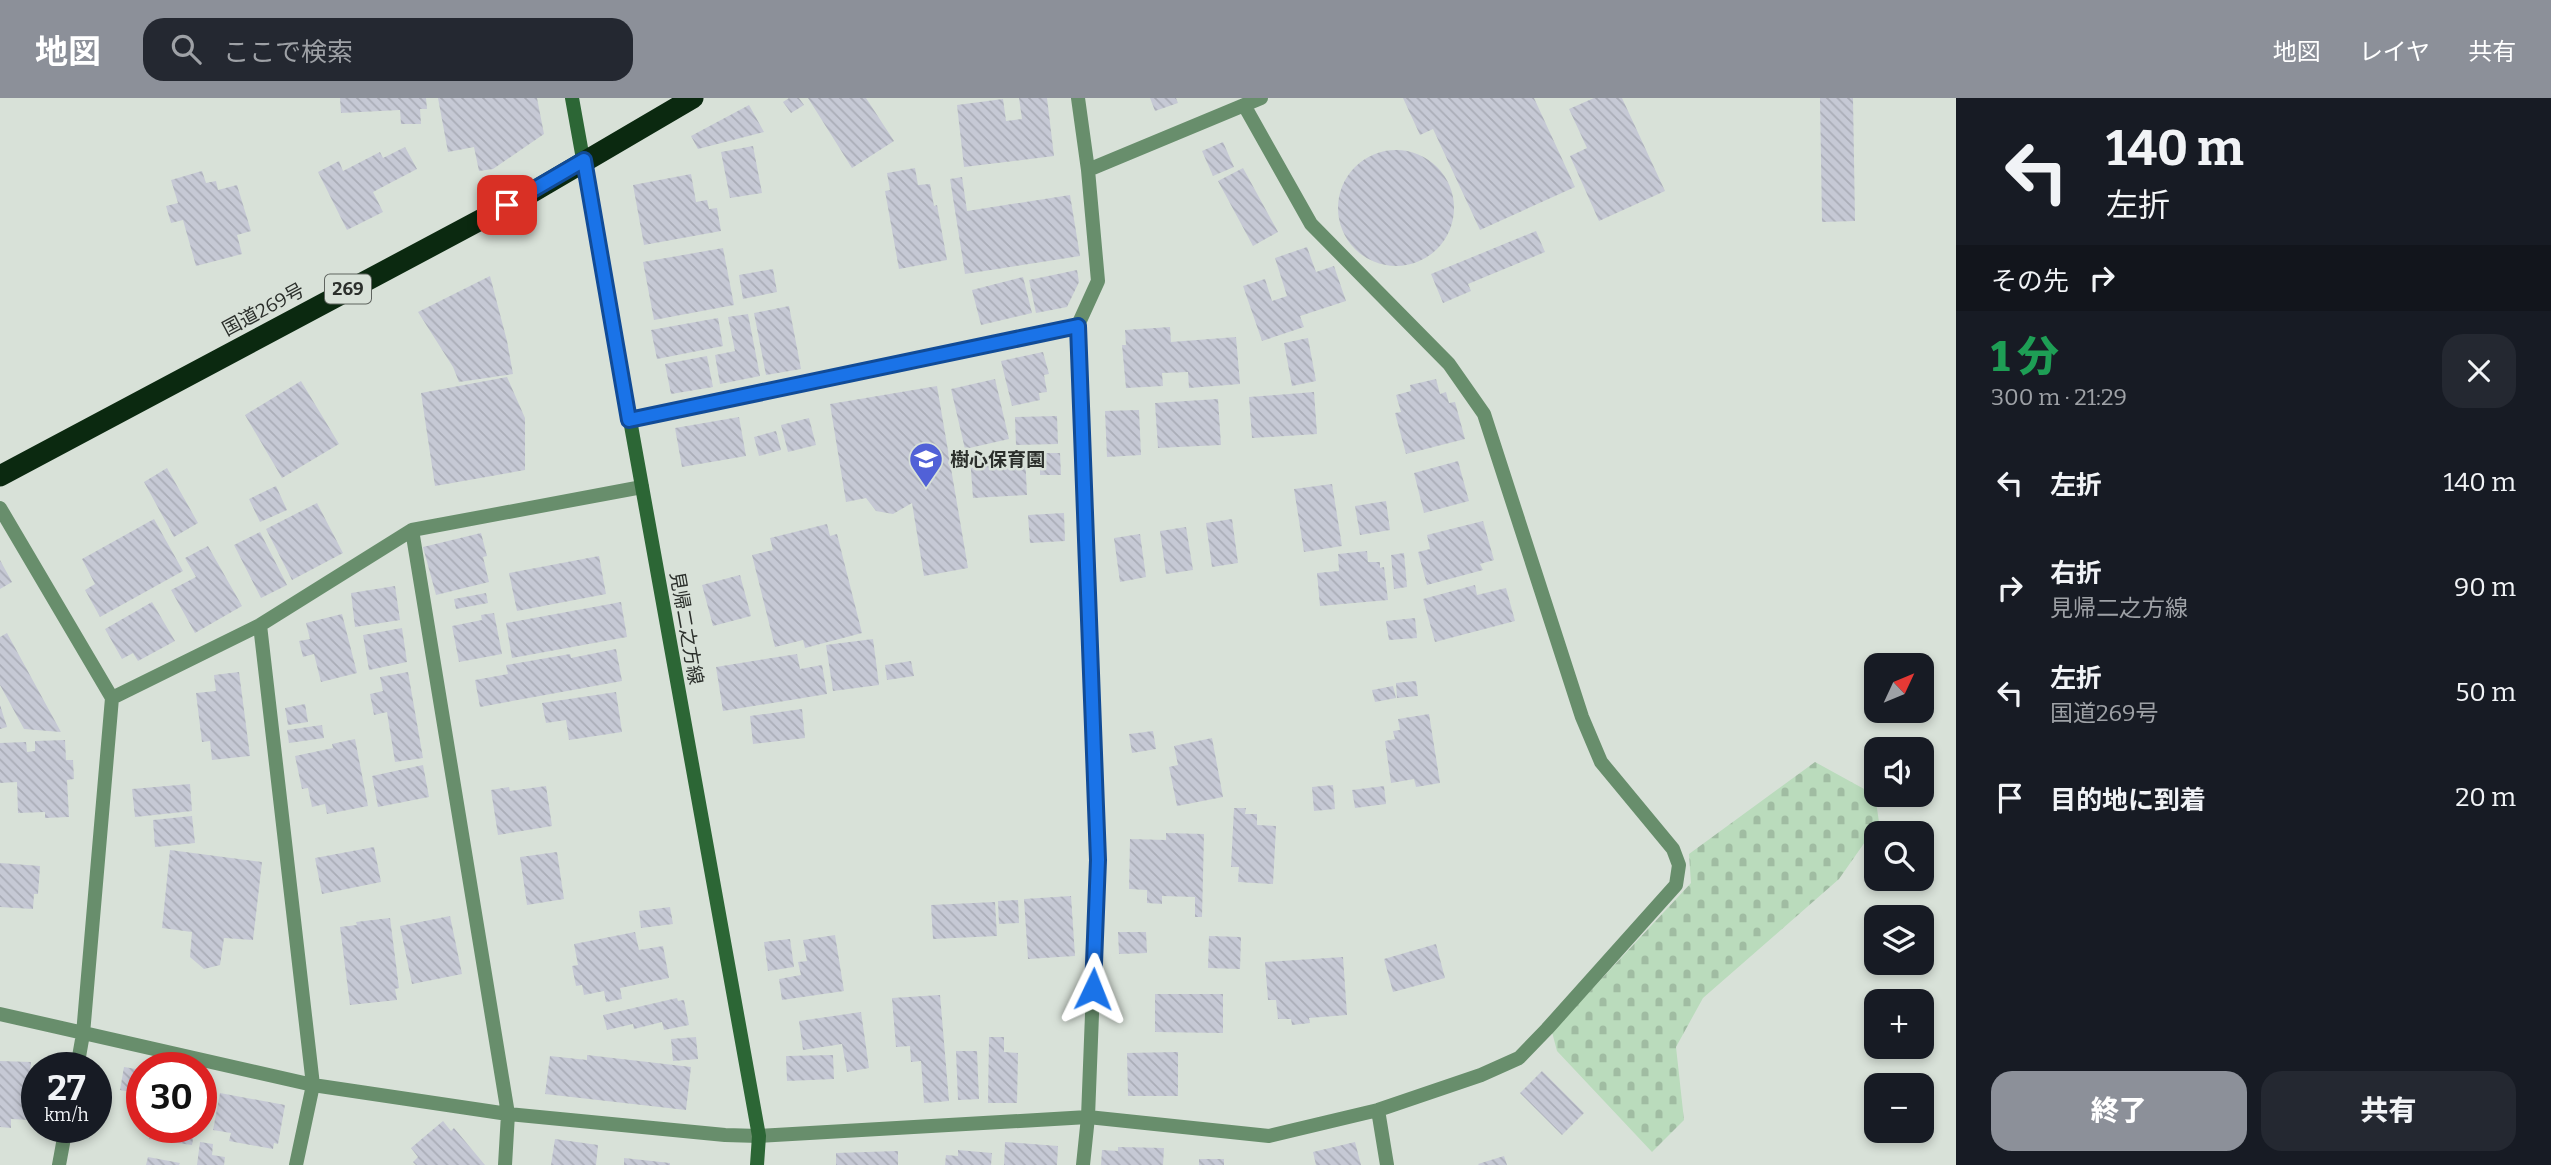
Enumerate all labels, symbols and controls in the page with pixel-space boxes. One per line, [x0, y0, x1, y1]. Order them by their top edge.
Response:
search box [143, 18, 633, 81]
icon: search [167, 30, 205, 68]
text: 地図 [35, 32, 101, 72]
text: ここで検索 [223, 37, 353, 68]
text: 地図 [2273, 38, 2321, 66]
text: レイヤ [2359, 38, 2430, 66]
text: 共有 [2468, 38, 2516, 66]
text: 140 m [2106, 119, 2244, 178]
icon: left [1991, 126, 2082, 217]
pin [477, 175, 537, 235]
icon: arrive [488, 186, 526, 224]
text: 左折 [2106, 186, 2170, 224]
icon: right [2083, 259, 2121, 297]
text: その先 [1991, 266, 2069, 297]
road number: 269 [325, 274, 371, 304]
street label: 国道269号 [218, 278, 308, 341]
text: 1 分 [1991, 332, 2059, 382]
button: close [2442, 334, 2516, 408]
text: 300 m · 21:29 [1991, 383, 2127, 411]
school or university icon: 樹心保育園 [907, 440, 945, 489]
place label: 樹心保育園 [950, 448, 1045, 471]
icon: left [1991, 464, 2029, 502]
text: 140 m [2444, 467, 2516, 498]
text: 左折 [2050, 470, 2102, 501]
text: 右折 [2050, 558, 2102, 589]
icon: right [1991, 569, 2029, 607]
street label: 見帰二之方線 [665, 570, 708, 686]
text: 90 m [2454, 572, 2516, 603]
text: 見帰二之方線 [2050, 594, 2188, 622]
north arrow [1864, 653, 1934, 723]
map controls [1864, 653, 1934, 1143]
text: 左折 [2050, 663, 2102, 694]
icon: left [1991, 674, 2029, 712]
text: 50 m [2455, 677, 2516, 708]
text: 国道269号 [2050, 699, 2159, 727]
button: sound [1864, 737, 1934, 807]
icon: arrive [1991, 779, 2029, 817]
text: 20 m [2455, 782, 2516, 813]
text: 目的地に到着 [2050, 785, 2206, 816]
button: search [1864, 821, 1934, 891]
button: layers [1864, 905, 1934, 975]
position arrow [1056, 952, 1130, 1026]
button: + [1864, 989, 1934, 1059]
speed limit sign: 30 [126, 1052, 217, 1143]
text: 27 [47, 1067, 86, 1109]
button: 終了 [1991, 1071, 2247, 1151]
button: 共有 [2261, 1071, 2516, 1151]
button: − [1864, 1073, 1934, 1143]
text: km/h [44, 1104, 89, 1126]

